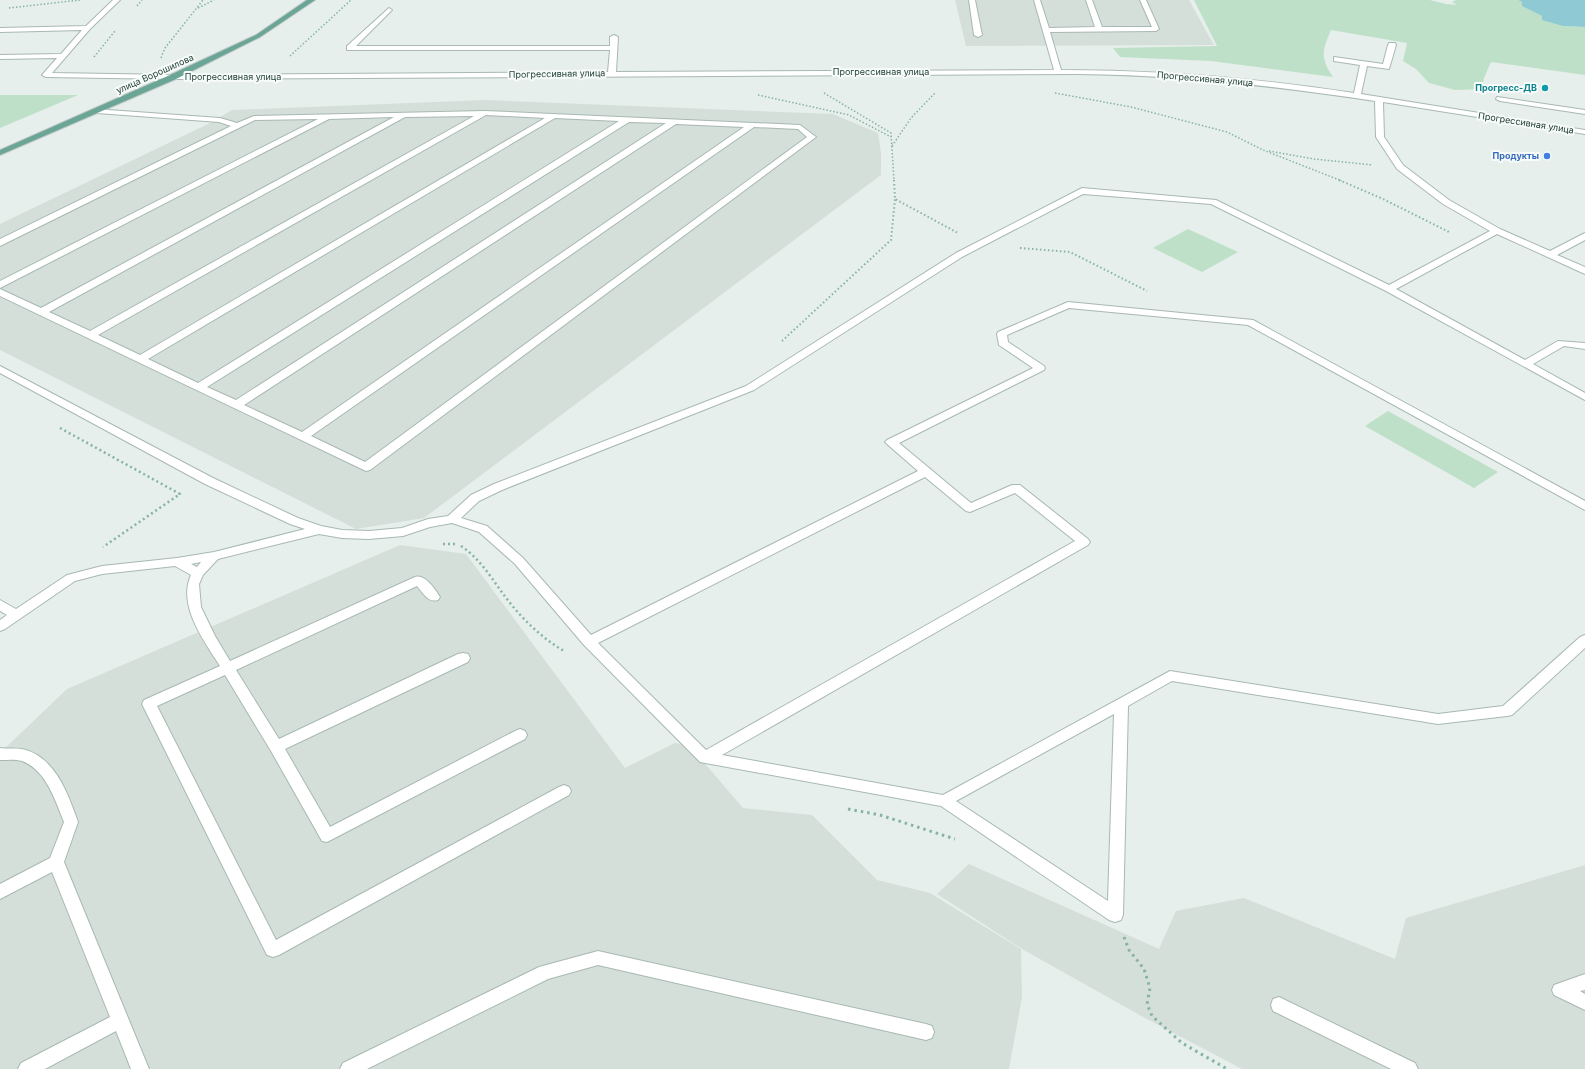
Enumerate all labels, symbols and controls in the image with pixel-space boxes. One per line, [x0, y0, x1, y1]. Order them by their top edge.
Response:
street label: улица Ворошилова [114, 51, 195, 96]
street label: Прогрессивная улица [833, 66, 929, 77]
street label: Прогрессивная улица [509, 67, 605, 80]
street label: Прогрессивная улица [1156, 69, 1254, 88]
street label: Прогрессивная улица [185, 71, 281, 82]
place label: Прогресс-ДВ [1475, 82, 1537, 93]
marker: Прогресс-ДВ [1540, 83, 1550, 93]
street label: Прогрессивная улица [1478, 110, 1575, 135]
place label: Продукты [1492, 150, 1539, 161]
marker: Продукты [1542, 151, 1552, 161]

